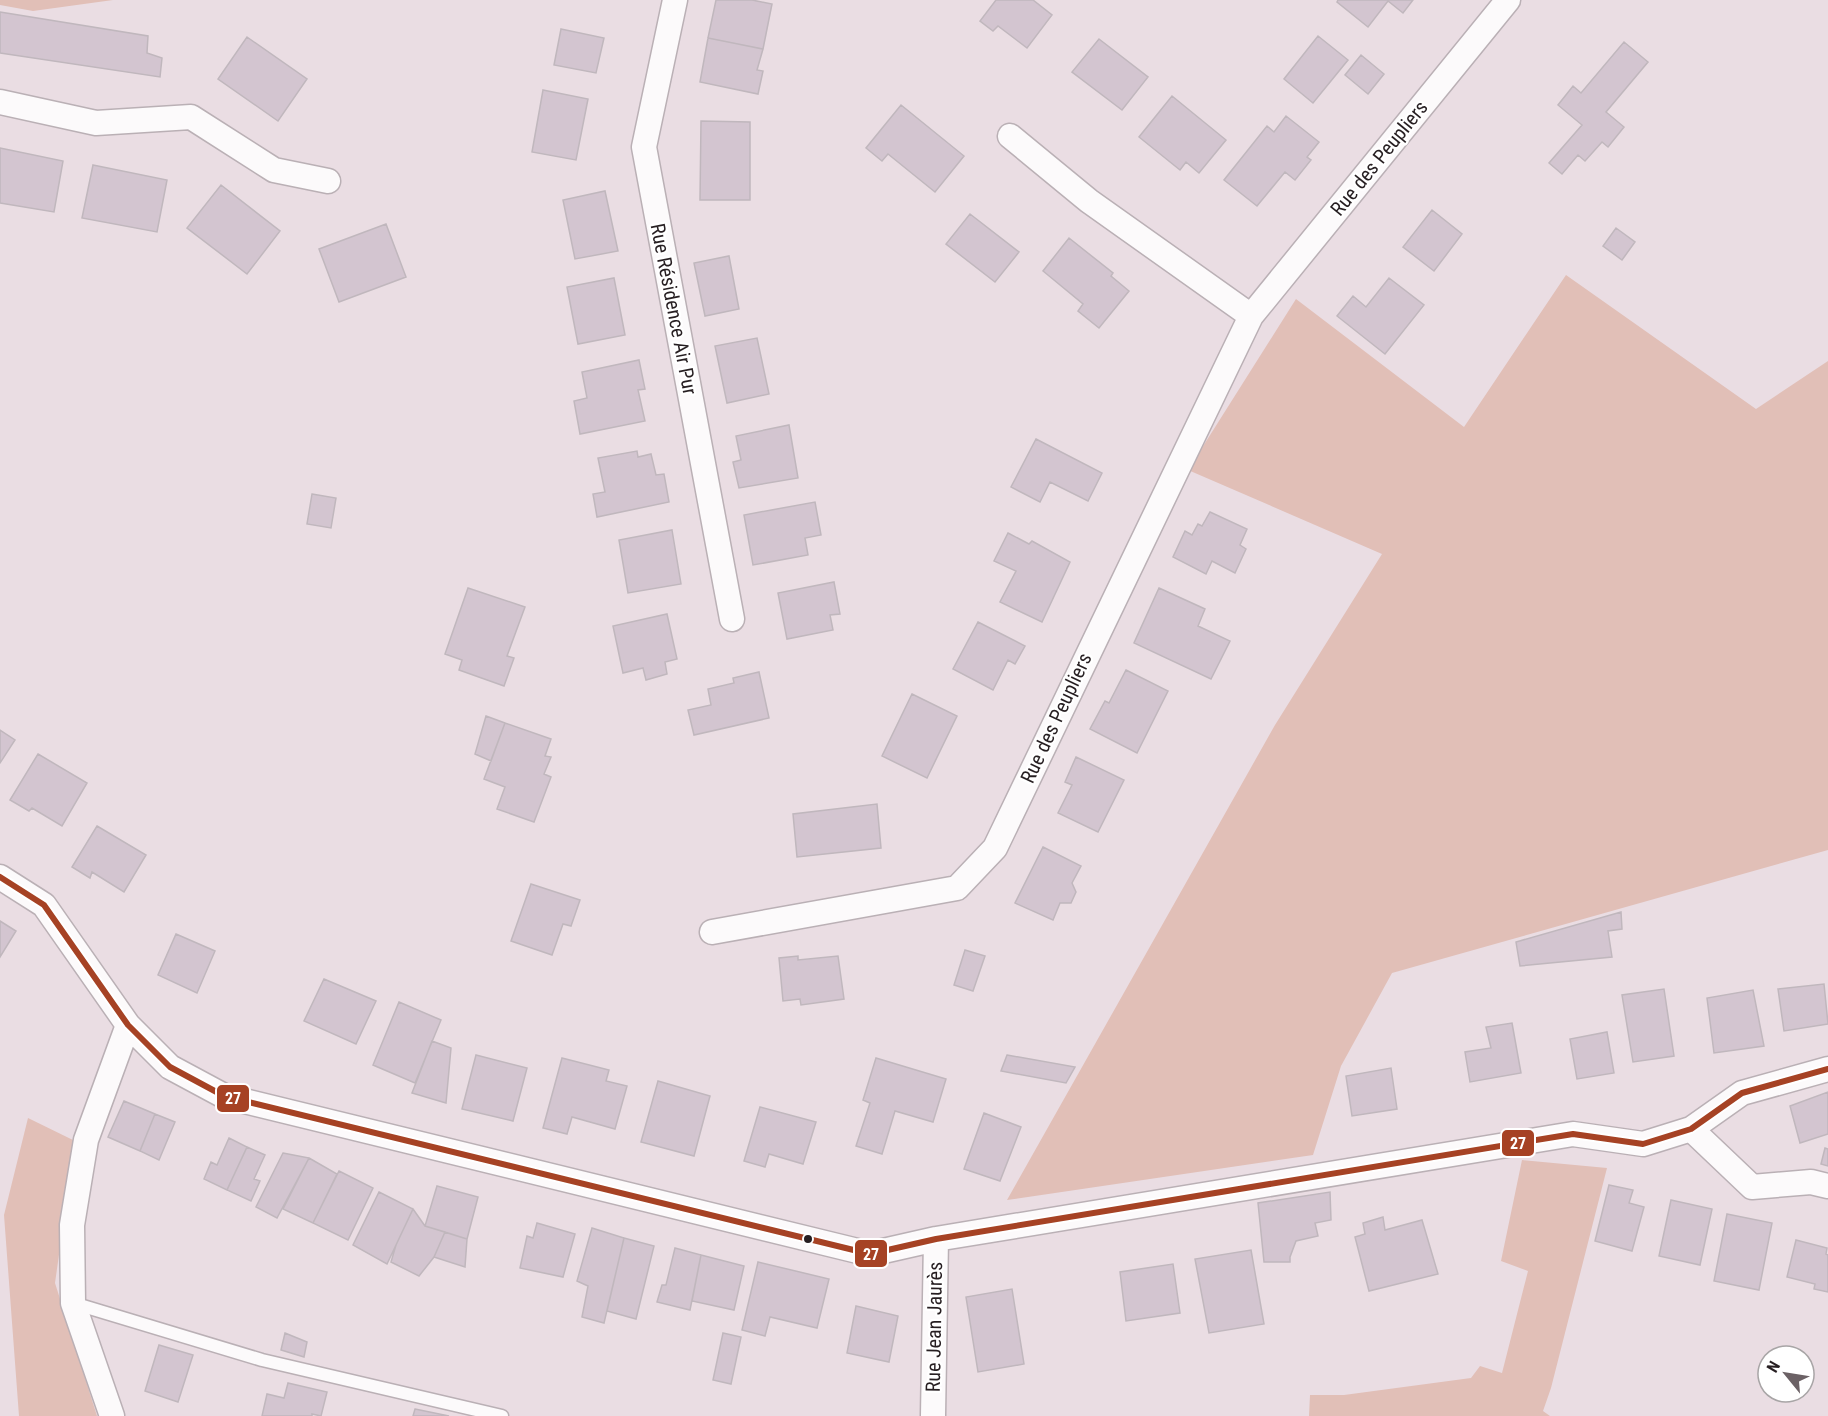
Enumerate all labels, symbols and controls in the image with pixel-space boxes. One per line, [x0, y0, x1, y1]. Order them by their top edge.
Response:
street label: Rue des Peupliers [1325, 96, 1433, 220]
street label: Rue Résidence Air Pur [646, 221, 702, 397]
street label: Rue des Peupliers [1015, 649, 1097, 787]
line badge: 27 [216, 1084, 250, 1113]
text: 27 [225, 1089, 241, 1108]
line badge: 27 [1501, 1129, 1535, 1157]
text: 27 [1510, 1134, 1526, 1153]
unlabelled marker [802, 1233, 814, 1245]
line badge: 27 [854, 1239, 888, 1268]
text: 27 [863, 1245, 879, 1264]
street label: Rue Jean Jaurès [921, 1262, 947, 1392]
north arrow [1756, 1344, 1816, 1404]
text: N [1763, 1358, 1784, 1376]

